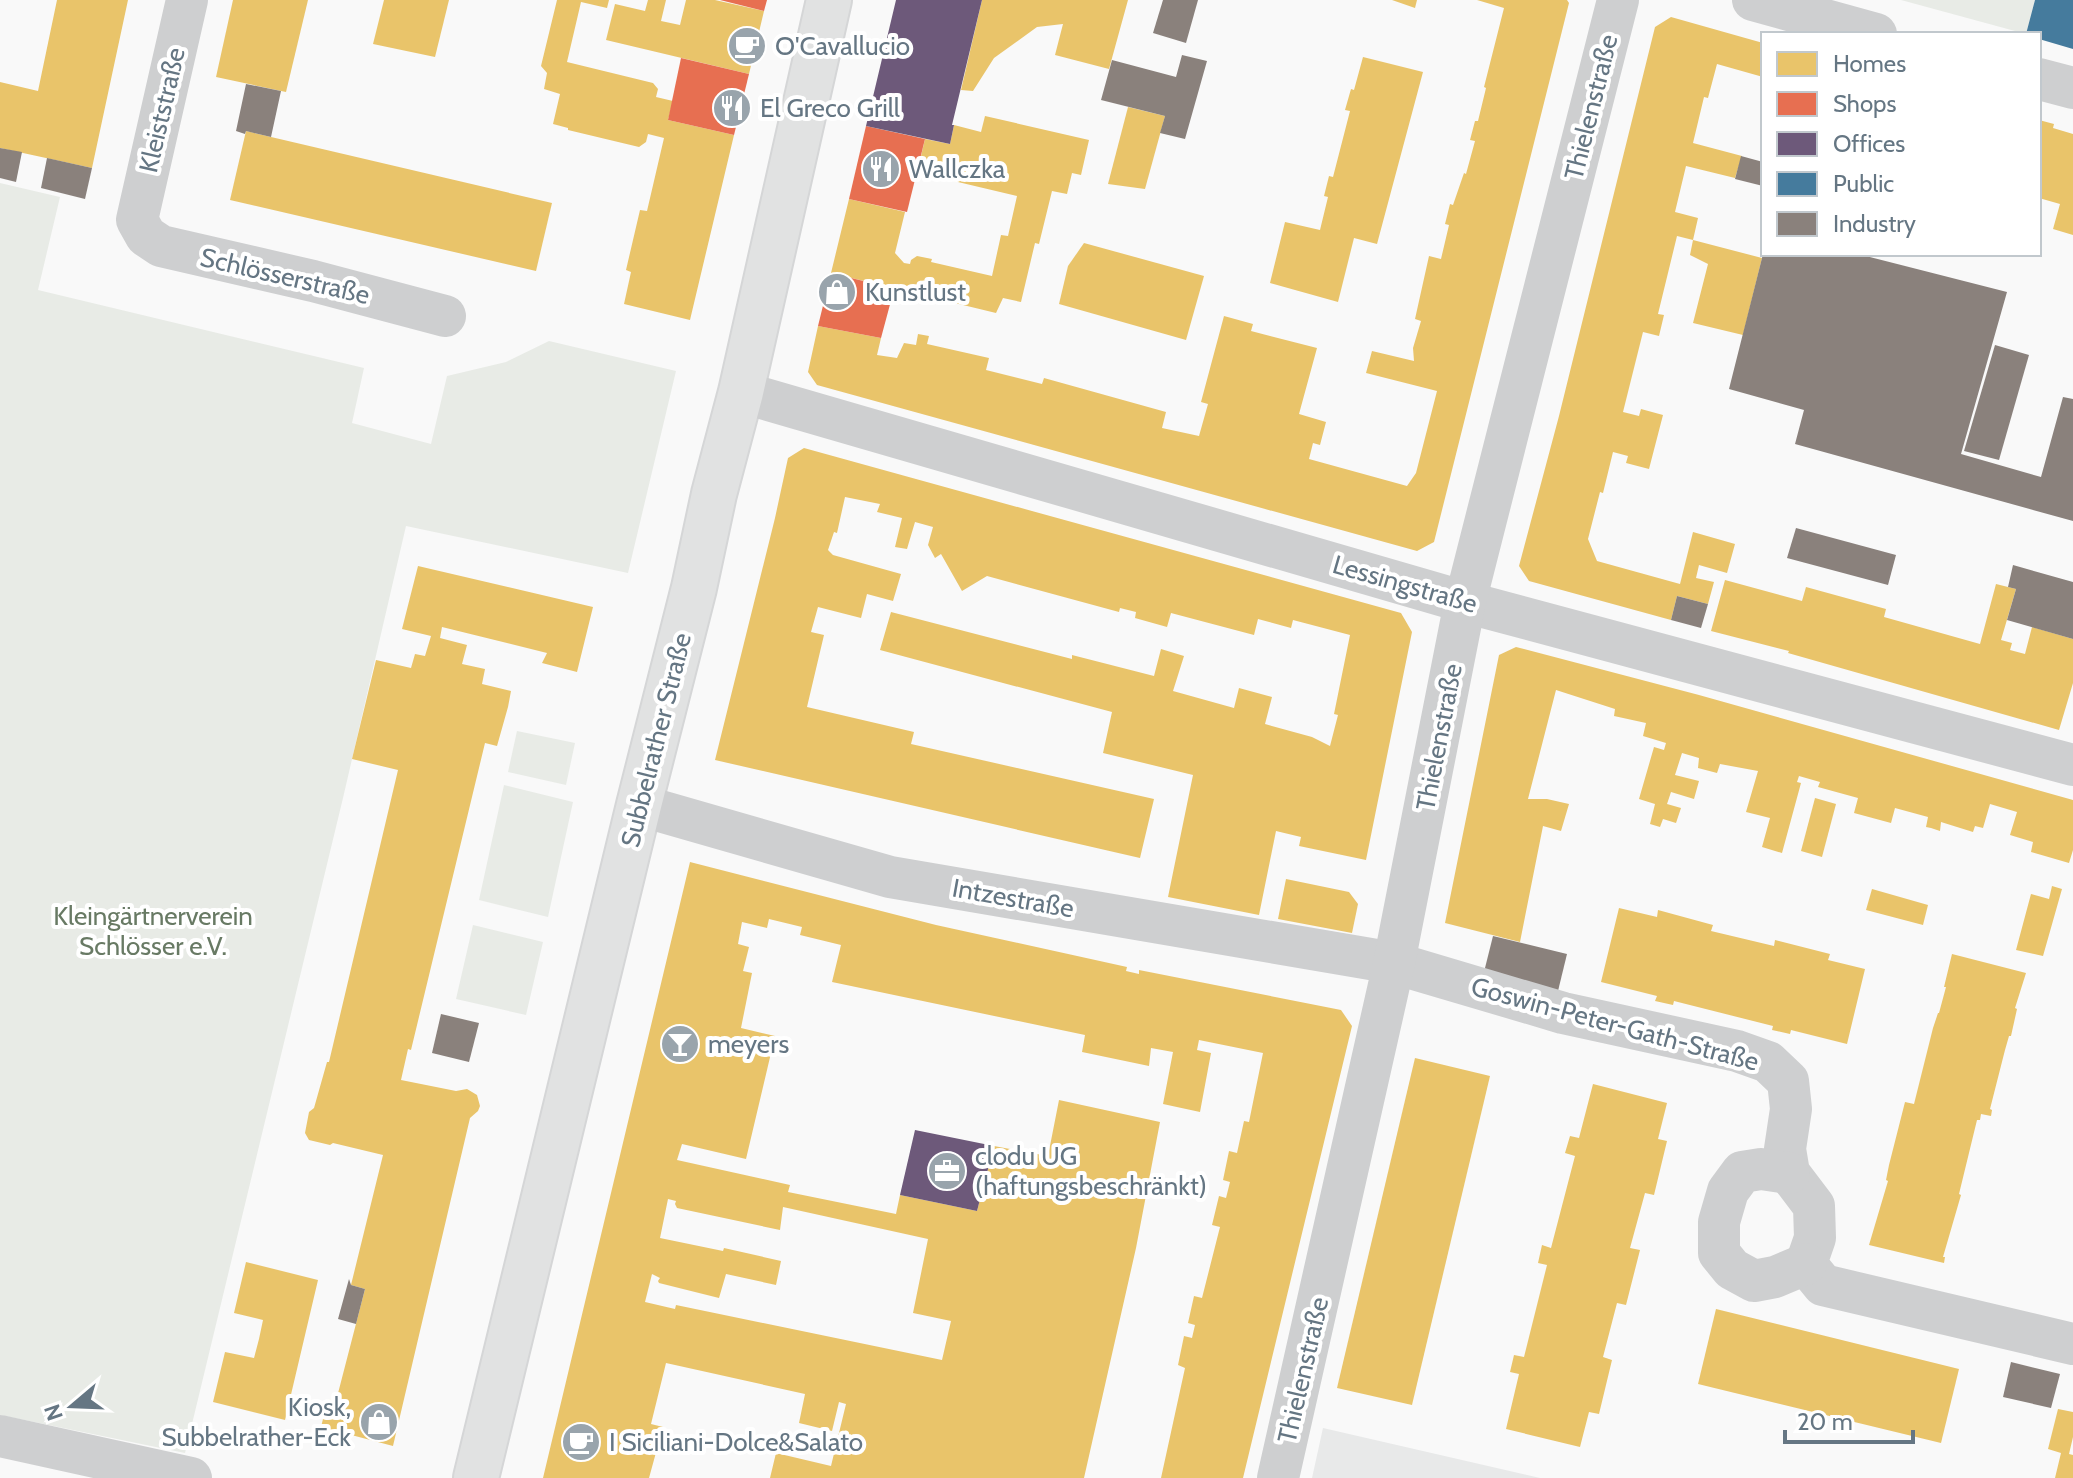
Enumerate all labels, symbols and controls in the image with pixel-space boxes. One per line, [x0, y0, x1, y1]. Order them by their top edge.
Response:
cafe icon: O'Cavallucio [726, 25, 768, 67]
place label: O'Cavallucio [775, 30, 910, 62]
street label: Thielenstraße [1557, 31, 1625, 183]
legend [1761, 32, 2041, 256]
street label: Kleiststraße [132, 44, 192, 176]
text: Homes [1833, 49, 1906, 78]
restaurant icon: El Greco Grill [711, 87, 753, 129]
text: Shops [1833, 89, 1896, 118]
place label: El Greco Grill [760, 92, 900, 124]
text: Offices [1833, 129, 1905, 158]
restaurant icon: Wallczka [860, 148, 902, 190]
place label: Wallczka [909, 153, 1006, 185]
text: Public [1833, 169, 1894, 198]
text: Industry [1833, 209, 1916, 238]
street label: Schlösserstraße [197, 241, 373, 311]
shop icon: Kunstlust [816, 271, 858, 313]
place label: Kunstlust [865, 276, 966, 308]
street label: Lessingstraße [1329, 548, 1481, 620]
street label: Subbelrather Straße [614, 630, 698, 850]
street label: Thielenstraße [1409, 661, 1469, 813]
street label: Intzestraße [950, 872, 1076, 924]
park label: Kleingärtnerverein Schlösser e.V. [53, 900, 253, 962]
street label: Goswin-Peter-Gath-Straße [1468, 970, 1762, 1078]
bar icon: meyers [659, 1023, 701, 1065]
place label: meyers [708, 1028, 789, 1060]
place label: clodu UG (haftungsbeschränkt) [975, 1140, 1207, 1202]
office icon: clodu UG (haftungsbeschränkt) [926, 1150, 968, 1192]
street label: Thielenstraße [1271, 1294, 1335, 1446]
north arrow [32, 1366, 112, 1446]
place label: Kiosk, Subbelrather-Eck [162, 1391, 351, 1453]
scale bar [1785, 1394, 1913, 1444]
text: N [38, 1401, 69, 1424]
shop icon: Kiosk, Subbelrather-Eck [358, 1401, 400, 1443]
text: 20 m [1797, 1407, 1853, 1436]
cafe icon: I Siciliani-Dolce&Salato [560, 1421, 602, 1463]
place label: I Siciliani-Dolce&Salato [609, 1426, 863, 1458]

